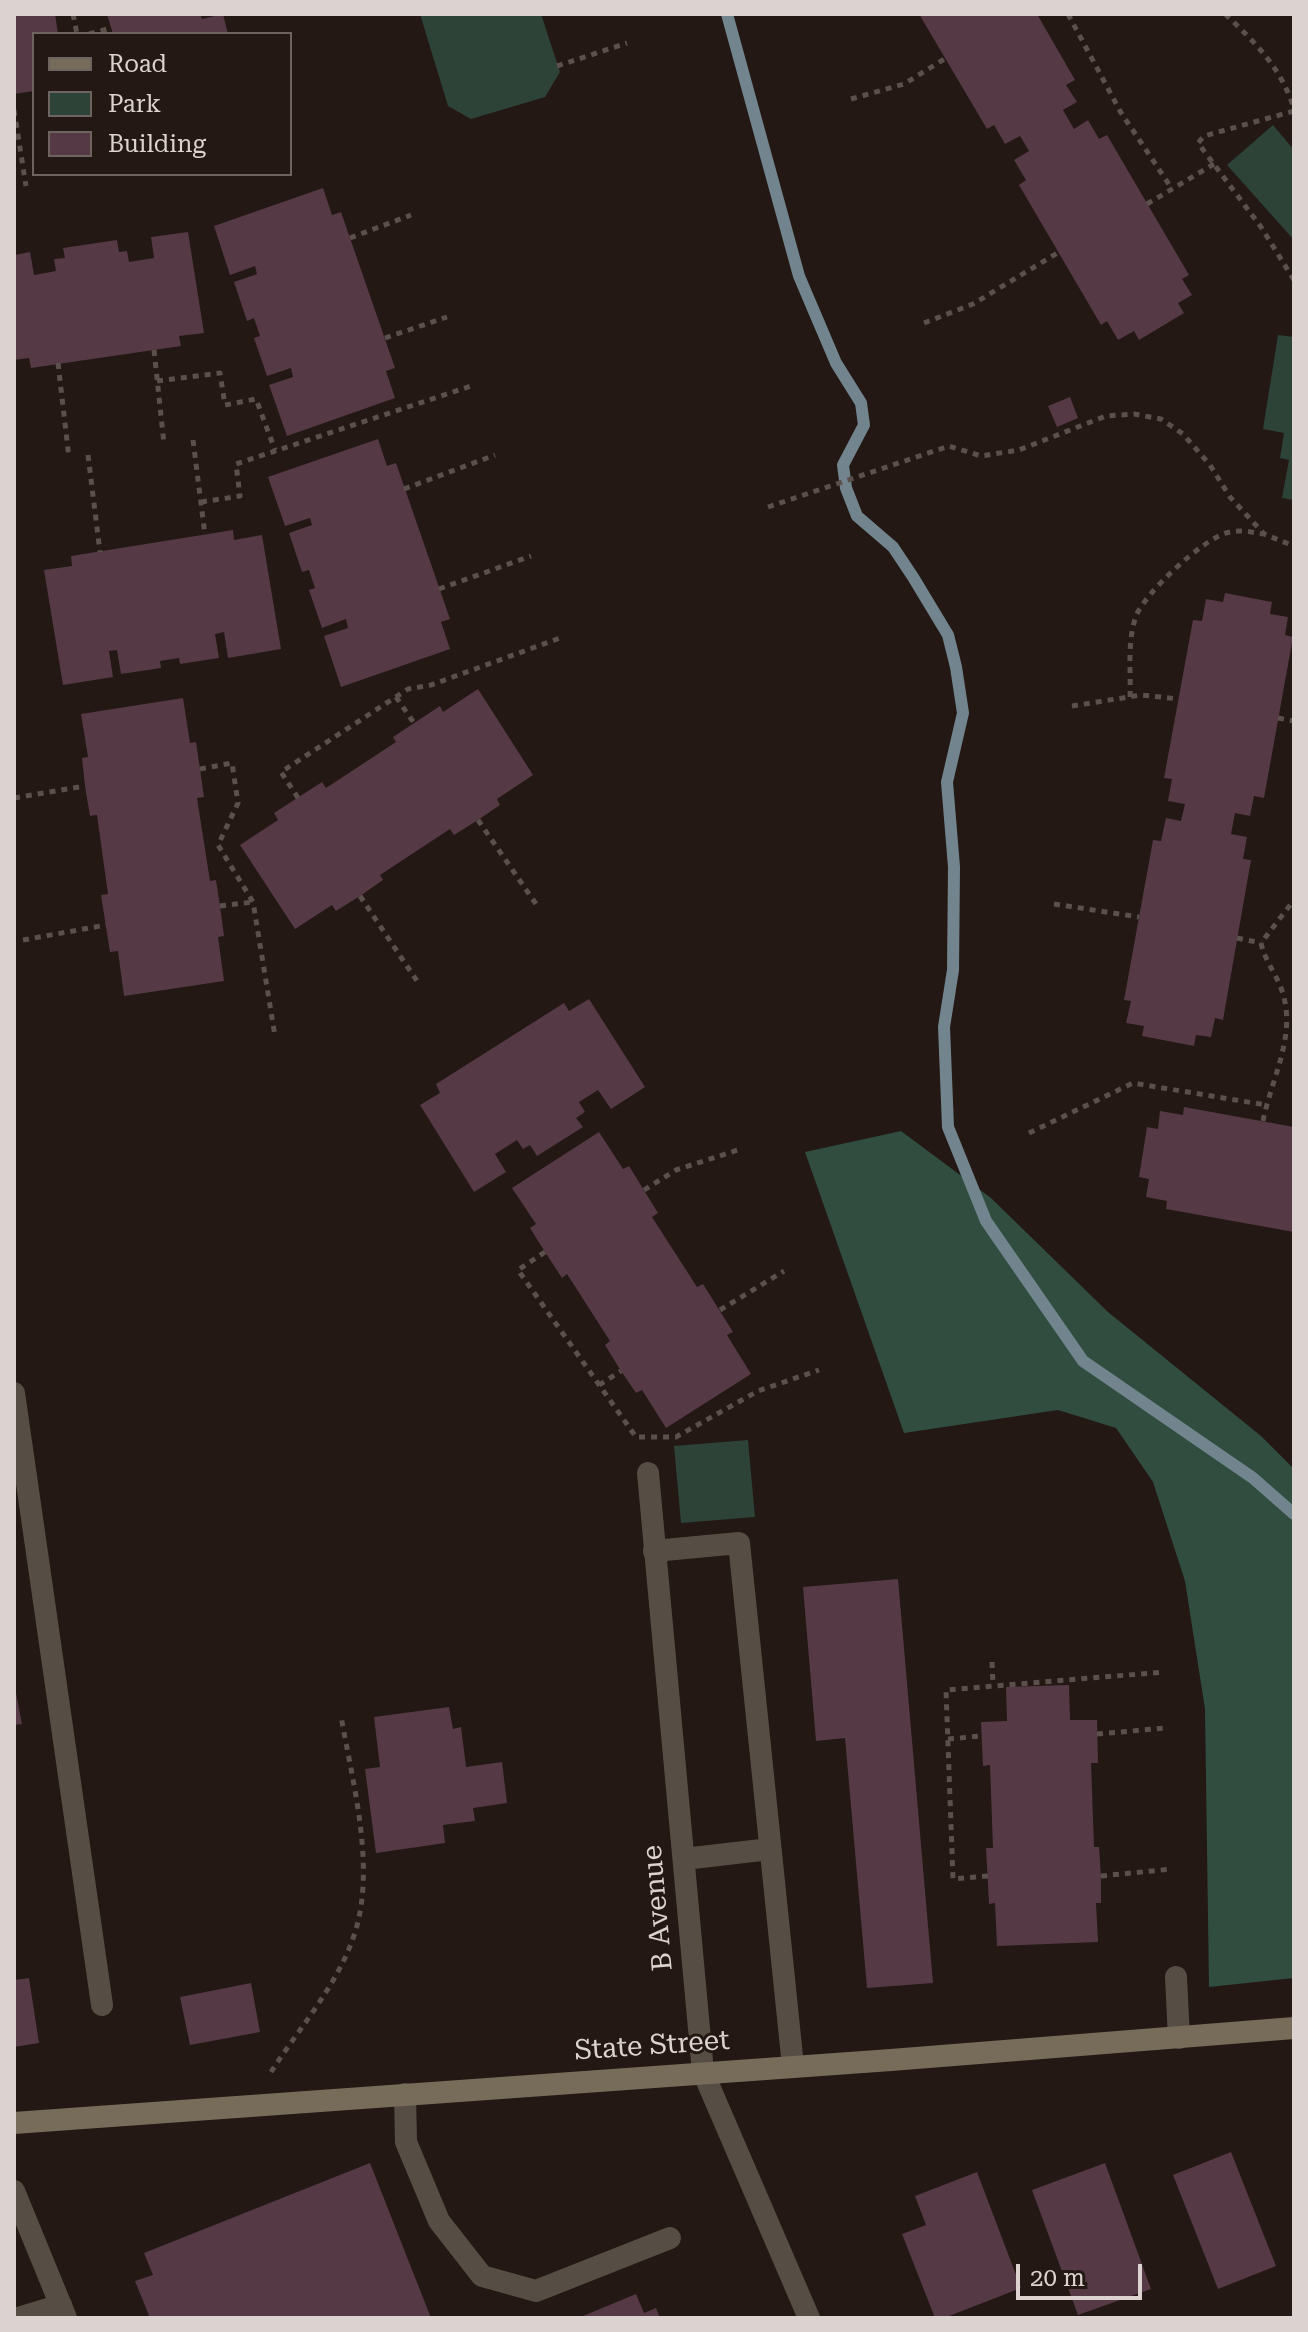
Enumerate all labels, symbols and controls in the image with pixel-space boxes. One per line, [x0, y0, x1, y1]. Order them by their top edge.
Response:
legend [32, 32, 292, 176]
text: Road [108, 50, 167, 78]
text: Park [108, 90, 161, 118]
text: Building [108, 130, 206, 158]
street label: B Avenue [636, 1844, 680, 1972]
street label: State Street [573, 2024, 731, 2068]
scale bar [1020, 2248, 1146, 2298]
text: 20 m [1030, 2264, 1085, 2292]

